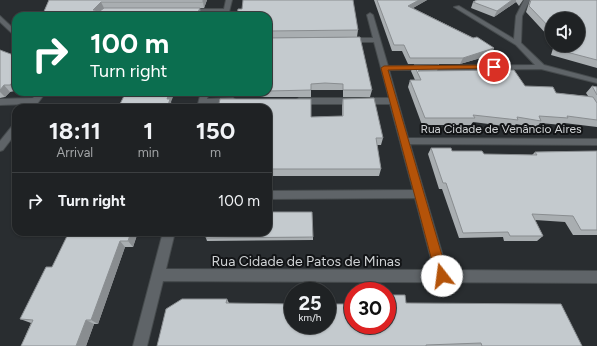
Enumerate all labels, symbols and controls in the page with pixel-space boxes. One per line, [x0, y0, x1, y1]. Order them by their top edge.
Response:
map controls [545, 12, 585, 52]
button: sound [545, 12, 585, 52]
text: 100 m [90, 26, 169, 60]
icon: right [24, 28, 76, 80]
pin [477, 50, 511, 84]
icon: arrive [483, 56, 505, 78]
text: Turn right [90, 60, 167, 82]
text: 18:11 [49, 116, 101, 145]
text: 1 [143, 116, 153, 145]
text: 150 [196, 116, 235, 145]
street label: Rua Cidade de Venâncio Aires [420, 122, 582, 136]
text: Arrival [56, 145, 93, 160]
text: min [138, 145, 159, 160]
text: m [210, 145, 221, 160]
icon: right [24, 190, 46, 212]
text: Turn right [58, 192, 126, 210]
text: 100 m [218, 192, 260, 210]
street label: Rua Cidade de Patos de Minas [212, 253, 400, 270]
position arrow [421, 255, 463, 297]
speed limit sign: 30 [344, 282, 396, 334]
text: 25 [298, 291, 322, 315]
text: km/h [299, 311, 321, 324]

